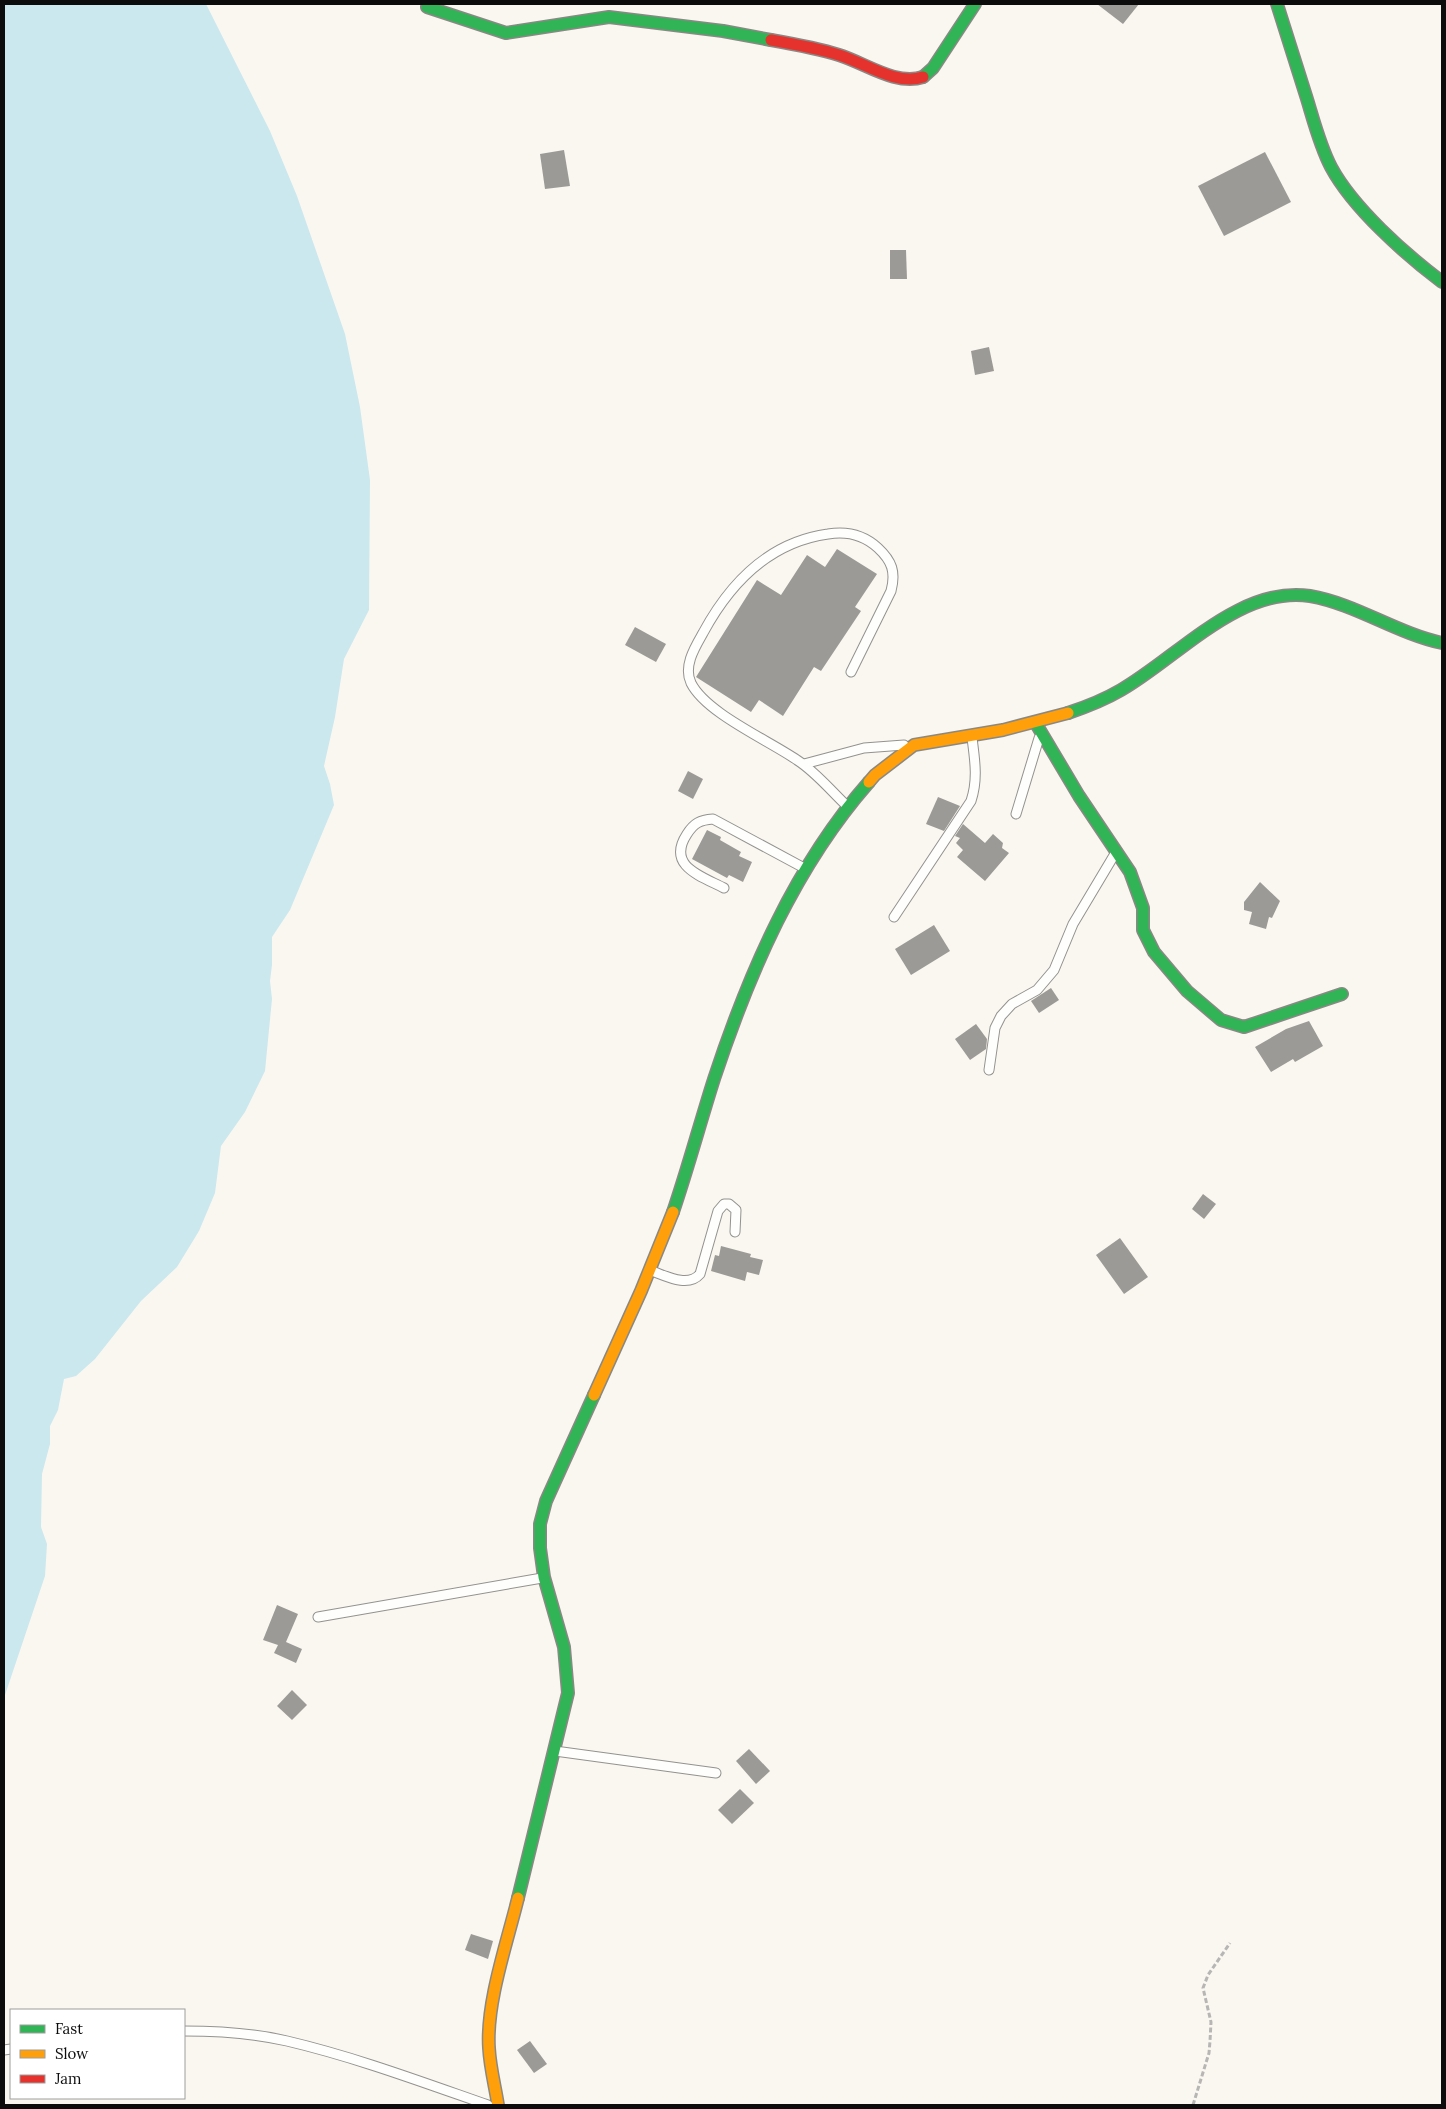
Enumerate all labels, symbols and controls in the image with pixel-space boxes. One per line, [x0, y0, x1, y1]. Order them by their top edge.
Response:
legend [10, 2009, 185, 2099]
text: Fast [55, 2019, 83, 2038]
text: Slow [55, 2044, 88, 2063]
text: Jam [54, 2069, 82, 2088]

